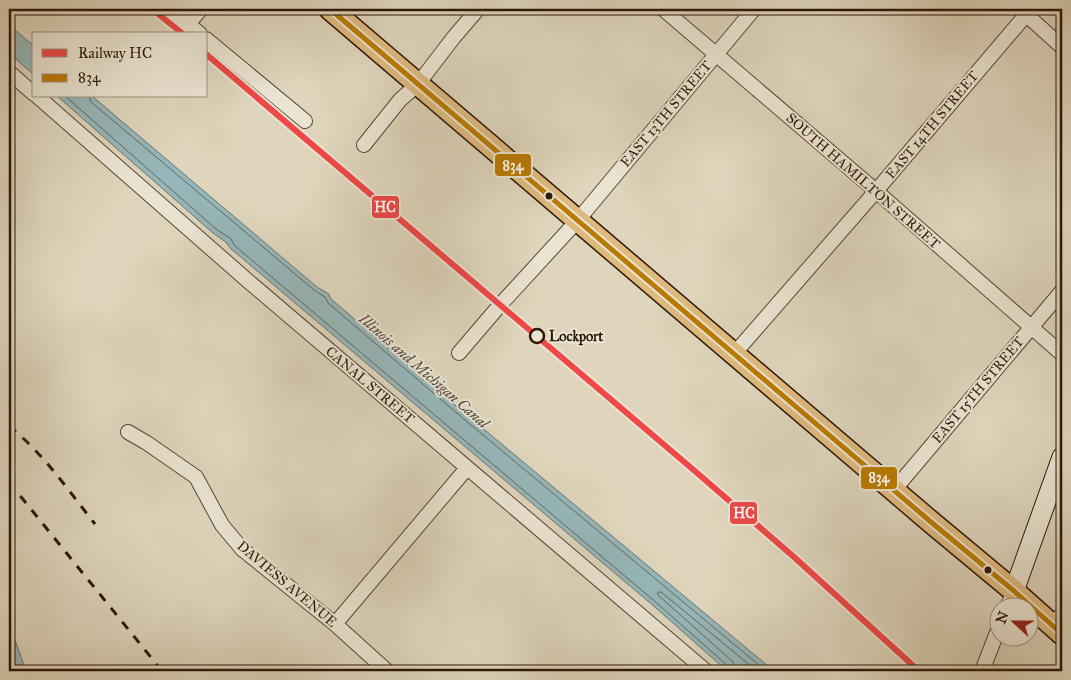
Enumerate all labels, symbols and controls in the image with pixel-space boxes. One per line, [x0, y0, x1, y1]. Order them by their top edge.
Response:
legend [32, 32, 208, 98]
text: Railway HC [78, 44, 152, 62]
street label: EAST 13TH STREET [617, 57, 716, 170]
street label: EAST 14TH STREET [882, 67, 982, 182]
text: 834 [78, 68, 101, 86]
street label: SOUTH HAMILTON STREET [783, 109, 944, 253]
line badge: 834 [494, 153, 532, 177]
text: 834 [503, 157, 525, 175]
unlabelled marker [544, 191, 554, 201]
line badge: HC [371, 195, 400, 219]
text: HC [374, 199, 396, 216]
water label: Illinois and Michigan Canal [355, 309, 494, 434]
marker: Lockport [529, 328, 545, 344]
place label: Lockport [549, 328, 603, 346]
street label: EAST 15TH STREET [928, 333, 1028, 447]
street label: CANAL STREET [322, 343, 418, 427]
line badge: 834 [860, 466, 898, 490]
text: 834 [869, 469, 891, 487]
line badge: HC [729, 501, 758, 525]
text: HC [733, 505, 755, 522]
street label: DAVIESS AVENUE [234, 537, 340, 631]
unlabelled marker [983, 565, 993, 575]
north arrow [988, 598, 1038, 648]
text: N [992, 609, 1012, 626]

